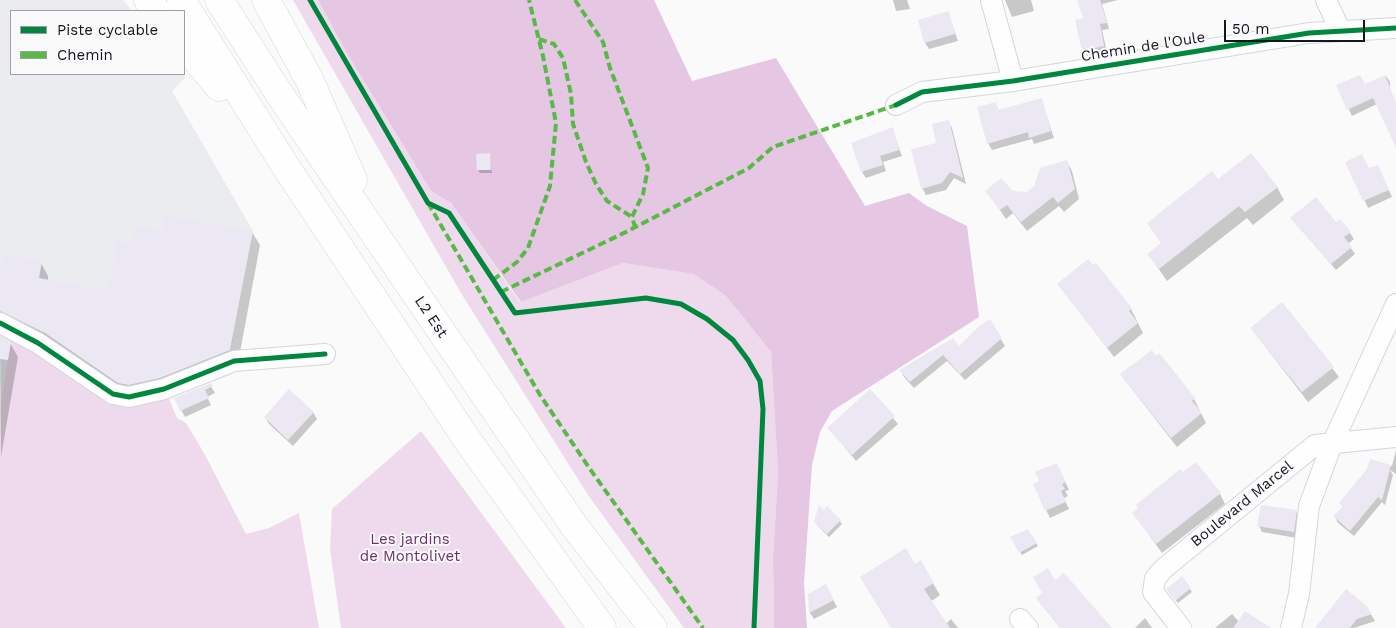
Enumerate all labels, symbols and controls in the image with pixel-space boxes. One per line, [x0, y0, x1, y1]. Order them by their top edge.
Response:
legend [10, 10, 185, 75]
scale bar [1226, 10, 1367, 42]
text: 50 m [1232, 20, 1269, 38]
text: Piste cyclable [57, 21, 158, 39]
street label: Chemin de l'Oule [1080, 28, 1206, 66]
text: Chemin [57, 46, 113, 64]
street label: L2 Est [411, 293, 451, 341]
street label: Boulevard Marcel [1187, 457, 1297, 551]
park label: Les jardins de Montolivet [360, 531, 460, 566]

